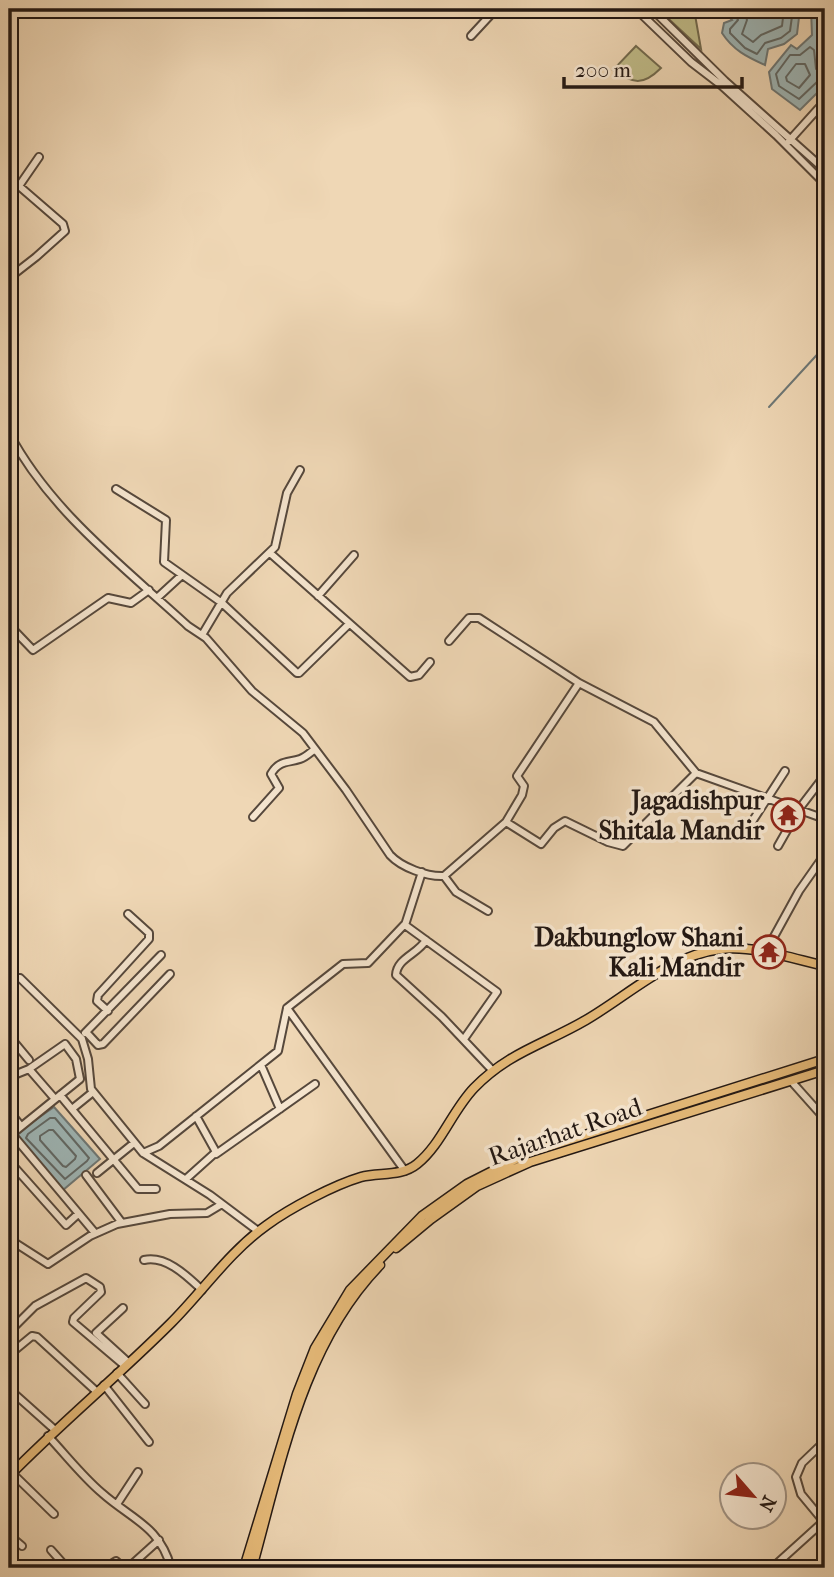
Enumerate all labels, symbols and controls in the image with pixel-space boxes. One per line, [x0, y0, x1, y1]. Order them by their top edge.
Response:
scale bar [564, 46, 743, 90]
text: 200 m [575, 58, 631, 82]
place label: Jagadishpur Shitala Mandir [599, 785, 765, 846]
temple icon: Jagadishpur Shitala Mandir [769, 796, 807, 834]
place label: Dakbunglow Shani Kali Mandir [534, 922, 745, 983]
temple icon: Dakbunglow Shani Kali Mandir [750, 933, 788, 971]
street label: Rajarhat Road [484, 1091, 647, 1173]
north arrow [718, 1462, 788, 1532]
text: N [754, 1492, 780, 1516]

